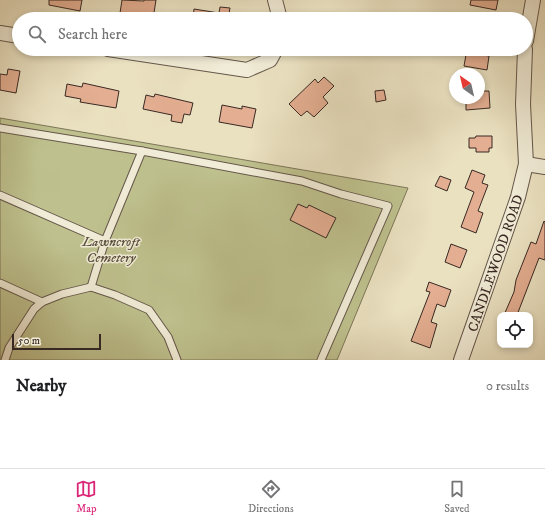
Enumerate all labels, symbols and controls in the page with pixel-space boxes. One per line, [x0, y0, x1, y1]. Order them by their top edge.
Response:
search box [12, 12, 533, 56]
icon: search [26, 23, 48, 45]
text: Search here [58, 25, 127, 44]
north arrow [449, 68, 485, 104]
street label: CANDLEWOOD ROAD [464, 192, 528, 334]
park label: Lawncroft Cemetery [81, 233, 142, 267]
map controls [497, 312, 533, 348]
button: locate [497, 312, 533, 348]
scale bar [12, 332, 101, 351]
text: 50 m [18, 334, 40, 348]
text: Nearby [16, 375, 66, 397]
text: 0 results [486, 378, 529, 394]
tab: Map [75, 478, 97, 516]
tab: Directions [248, 478, 294, 516]
tab: Saved [444, 478, 470, 516]

